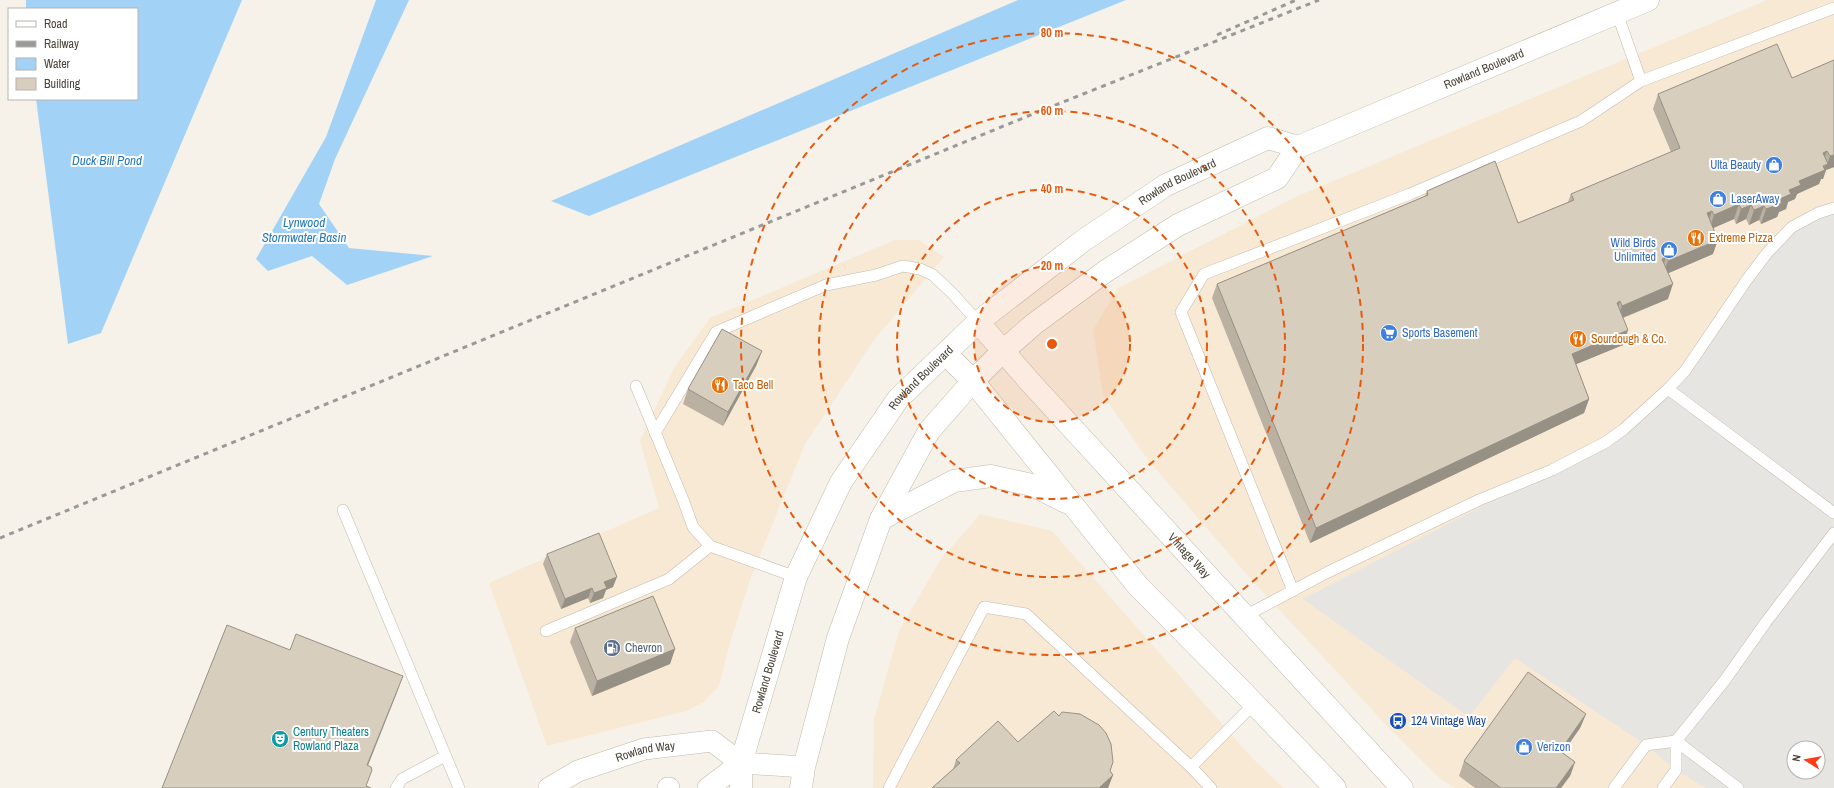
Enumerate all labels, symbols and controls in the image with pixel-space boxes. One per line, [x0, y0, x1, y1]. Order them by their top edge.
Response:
legend [8, 8, 138, 100]
text: Road [44, 16, 68, 32]
text: 80 m [1041, 25, 1063, 41]
text: Railway [44, 36, 79, 52]
street label: Rowland Boulevard [1441, 45, 1526, 93]
text: Water [44, 56, 71, 72]
text: Building [44, 76, 81, 92]
text: 60 m [1041, 103, 1063, 119]
water label: Duck Bill Pond [72, 152, 142, 169]
street label: Rowland Boulevard [1136, 155, 1219, 209]
shop icon: Ulta Beauty [1764, 155, 1784, 175]
place label: Ulta Beauty [1710, 157, 1761, 173]
text: 40 m [1041, 181, 1063, 197]
shop icon: LaserAway [1708, 189, 1728, 209]
place label: LaserAway [1731, 191, 1780, 207]
water label: Lynwood Stormwater Basin [262, 214, 346, 246]
restaurant icon: Extreme Pizza [1686, 228, 1706, 248]
place label: Extreme Pizza [1709, 230, 1774, 246]
place label: Wild Birds Unlimited [1611, 235, 1656, 265]
shop icon: Wild Birds Unlimited [1659, 240, 1679, 260]
text: 20 m [1041, 258, 1063, 274]
supermarket icon: Sports Basement [1379, 323, 1399, 343]
place label: Sports Basement [1402, 325, 1478, 341]
restaurant icon: Sourdough & Co. [1568, 329, 1588, 349]
place label: Sourdough & Co. [1591, 331, 1667, 347]
centre of rings [1045, 337, 1059, 351]
street label: Rowland Boulevard [885, 342, 957, 413]
restaurant icon: Taco Bell [710, 375, 730, 395]
place label: Taco Bell [733, 377, 773, 393]
street label: Vintage Way [1164, 530, 1214, 582]
street label: Rowland Boulevard [748, 629, 788, 715]
fuel station icon: Chevron [602, 638, 622, 658]
place label: Chevron [625, 640, 662, 656]
bus stop icon: 124 Vintage Way [1388, 711, 1408, 731]
place label: 124 Vintage Way [1411, 713, 1486, 729]
place label: Century Theaters Rowland Plaza [293, 724, 369, 754]
theatre icon: Century Theaters Rowland Plaza [270, 729, 290, 749]
street label: Rowland Way [614, 737, 676, 766]
shop icon: Verizon [1514, 737, 1534, 757]
place label: Verizon [1537, 739, 1570, 755]
north arrow [1786, 740, 1826, 780]
text: N [1789, 754, 1804, 763]

